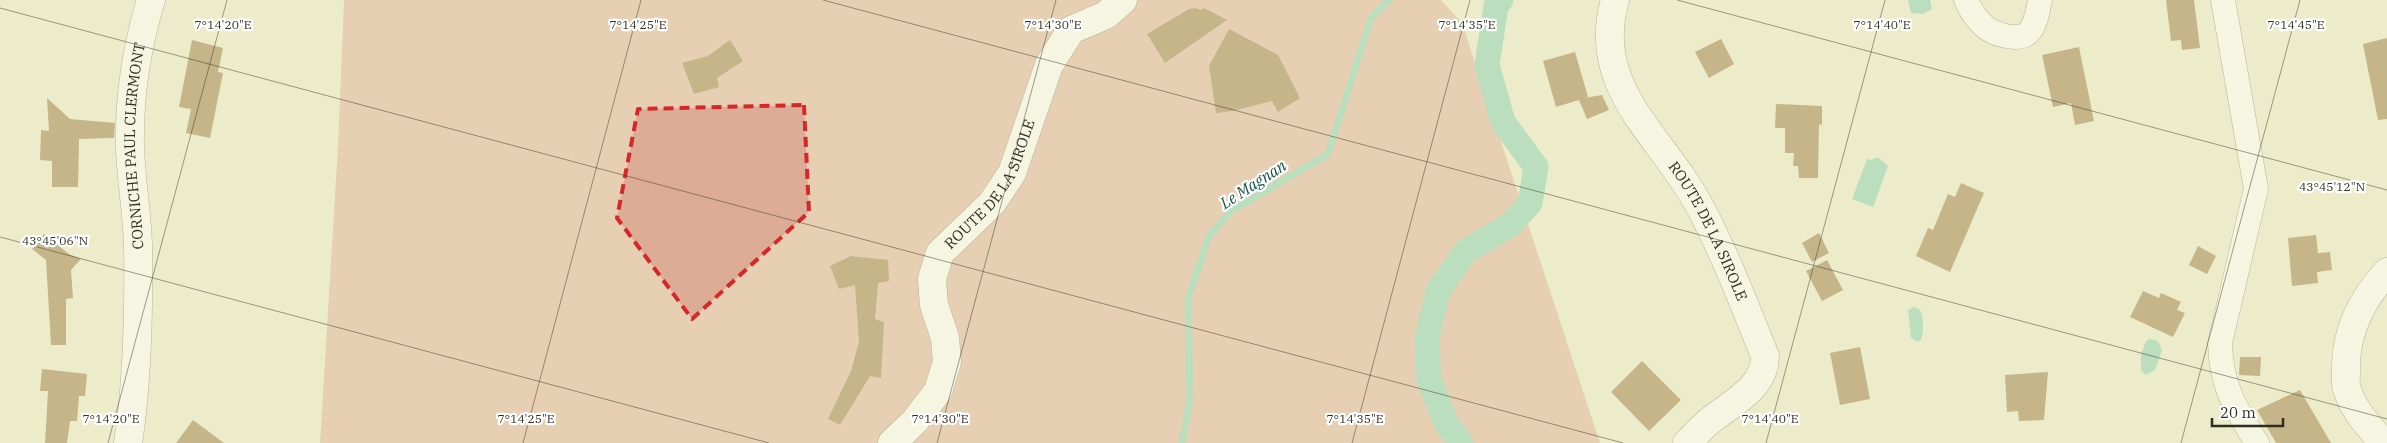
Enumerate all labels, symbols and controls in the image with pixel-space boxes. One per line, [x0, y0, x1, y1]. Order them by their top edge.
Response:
text: 7°14'20"E [194, 17, 252, 32]
text: 7°14'25"E [609, 17, 667, 32]
text: 7°14'30"E [1024, 17, 1082, 32]
text: 7°14'35"E [1438, 17, 1496, 32]
text: 7°14'40"E [1853, 17, 1911, 32]
text: 7°14'45"E [2267, 17, 2325, 32]
street label: CORNICHE PAUL CLERMONT [120, 40, 149, 250]
street label: ROUTE DE LA SIROLE [940, 117, 1039, 253]
water label: Le Magnan [1215, 155, 1290, 213]
street label: ROUTE DE LA SIROLE [1665, 157, 1752, 304]
text: 43°45'12"N [2299, 179, 2365, 194]
text: 43°45'06"N [22, 233, 88, 248]
scale bar [2212, 396, 2283, 428]
text: 20 m [2220, 403, 2256, 422]
text: 7°14'20"E [82, 411, 140, 426]
text: 7°14'25"E [497, 411, 555, 426]
text: 7°14'30"E [911, 411, 969, 426]
text: 7°14'35"E [1326, 411, 1384, 426]
text: 7°14'40"E [1741, 411, 1799, 426]

